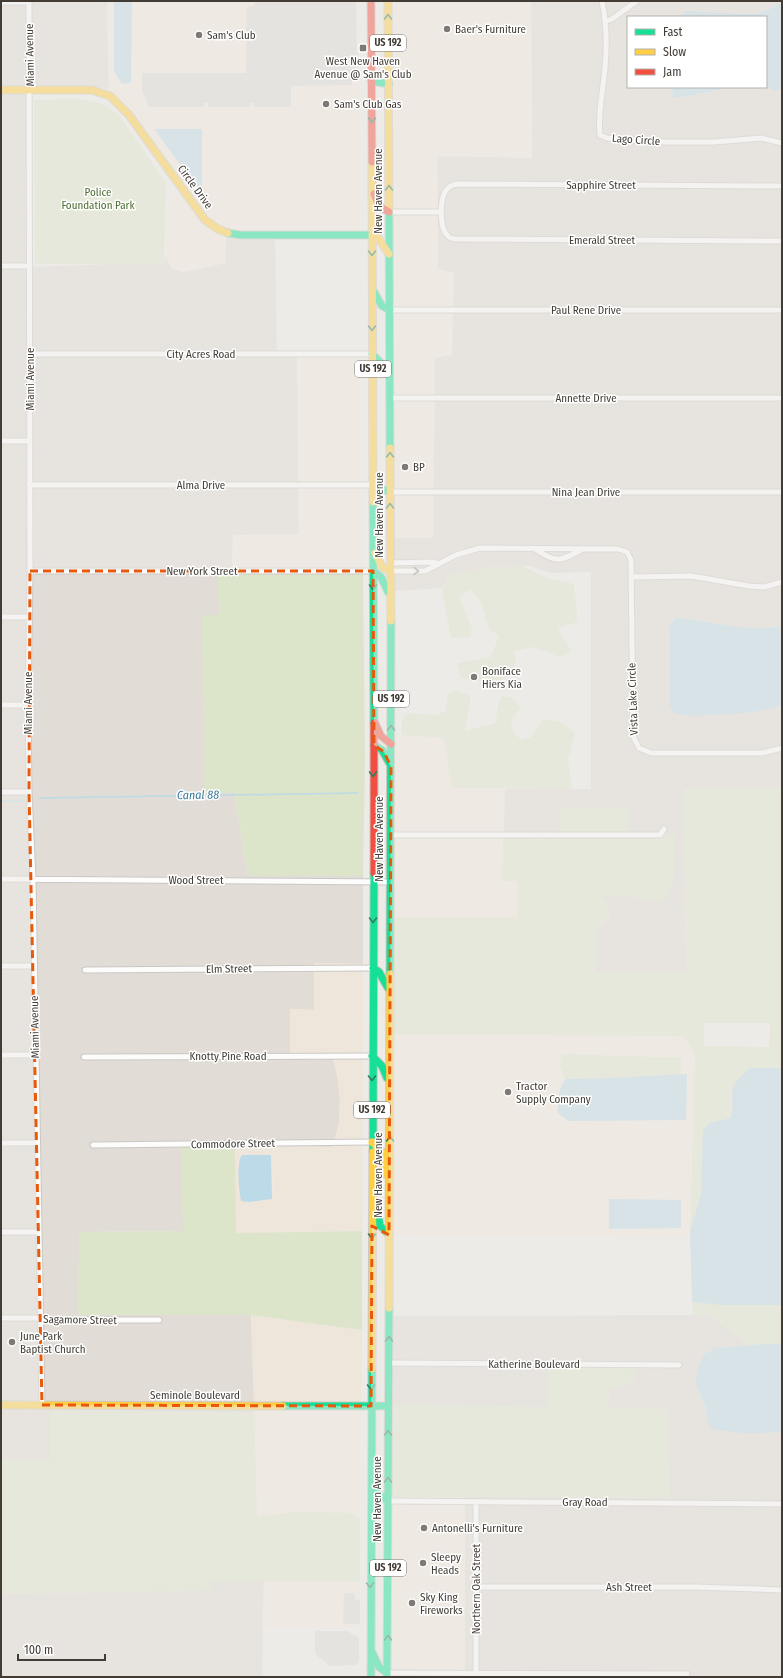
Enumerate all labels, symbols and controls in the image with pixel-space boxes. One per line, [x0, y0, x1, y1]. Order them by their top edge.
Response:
one-way arrow [384, 14, 392, 20]
legend [627, 16, 767, 88]
street label: Miami Avenue [23, 23, 37, 87]
place label: Baer's Furniture [455, 23, 526, 36]
marker: Baer's Furniture [442, 24, 452, 34]
text: Fast [663, 25, 682, 39]
place label: Sam's Club [207, 29, 256, 42]
marker: Sam's Club [194, 30, 204, 40]
road number: US 192 [370, 35, 406, 51]
marker: West New Haven Avenue @ Sam's Club [358, 43, 368, 53]
text: Slow [663, 45, 686, 59]
place label: West New Haven Avenue @ Sam's Club [315, 55, 412, 81]
text: Jam [663, 65, 681, 79]
place label: Sam's Club Gas [334, 98, 402, 111]
marker: Sam's Club Gas [321, 99, 331, 109]
one-way arrow [368, 117, 376, 123]
street label: Lago Circle [611, 132, 661, 148]
street label: New Haven Avenue [372, 148, 385, 234]
street label: Circle Drive [175, 163, 215, 211]
street label: Sapphire Street [566, 179, 636, 192]
one-way arrow [385, 185, 393, 191]
park label: Police Foundation Park [61, 186, 135, 212]
street label: Emerald Street [569, 234, 635, 247]
one-way arrow [368, 250, 376, 256]
street label: Paul Rene Drive [551, 304, 621, 317]
one-way arrow [368, 325, 376, 331]
street label: Miami Avenue [24, 348, 37, 410]
street label: City Acres Road [167, 348, 235, 361]
road number: US 192 [355, 361, 391, 377]
street label: Annette Drive [555, 392, 617, 405]
one-way arrow [386, 452, 394, 458]
place label: BP [413, 461, 425, 474]
marker: BP [400, 462, 410, 472]
street label: New Haven Avenue [373, 472, 386, 558]
street label: Alma Drive [177, 479, 225, 492]
street label: Nina Jean Drive [552, 486, 620, 499]
one-way arrow [386, 503, 394, 509]
street label: New York Street [166, 565, 238, 578]
one-way arrow [413, 567, 419, 575]
one-way arrow [369, 584, 377, 590]
street label: Vista Lake Circle [625, 662, 641, 736]
place label: Boniface Hiers Kia [482, 665, 522, 691]
street label: Miami Avenue [22, 672, 35, 734]
marker: Boniface Hiers Kia [469, 672, 479, 682]
road number: US 192 [373, 691, 409, 707]
one-way arrow [387, 725, 395, 731]
one-way arrow [369, 771, 377, 777]
water label: Canal 88 [177, 788, 219, 802]
street label: New Haven Avenue [373, 796, 386, 882]
street label: Wood Street [168, 874, 224, 887]
one-way arrow [369, 917, 377, 923]
street label: Elm Street [206, 962, 253, 976]
street label: Miami Avenue [28, 995, 42, 1059]
street label: Knotty Pine Road [189, 1050, 267, 1063]
one-way arrow [368, 1075, 376, 1081]
place label: Tractor Supply Company [516, 1080, 591, 1106]
marker: Tractor Supply Company [503, 1087, 513, 1097]
road number: US 192 [354, 1102, 390, 1118]
street label: New Haven Avenue [372, 1132, 385, 1218]
one-way arrow [386, 1136, 394, 1142]
street label: Commodore Street [191, 1137, 276, 1151]
one-way arrow [368, 1233, 376, 1239]
street label: Sagamore Street [43, 1313, 117, 1327]
place label: June Park Baptist Church [20, 1330, 86, 1356]
one-way arrow [385, 1336, 393, 1342]
marker: June Park Baptist Church [7, 1337, 17, 1347]
street label: Katherine Boulevard [488, 1358, 580, 1371]
one-way arrow [367, 1384, 375, 1390]
street label: Seminole Boulevard [150, 1389, 240, 1402]
one-way arrow [384, 1430, 392, 1436]
street label: New Haven Avenue [371, 1456, 384, 1542]
one-way arrow [384, 1477, 392, 1483]
street label: Gray Road [562, 1496, 608, 1509]
place label: Antonelli's Furniture [432, 1522, 523, 1535]
marker: Antonelli's Furniture [419, 1523, 429, 1533]
street label: Northern Oak Street [470, 1543, 483, 1634]
place label: Sleepy Heads [431, 1551, 461, 1577]
marker: Sleepy Heads [418, 1558, 428, 1568]
road number: US 192 [370, 1560, 406, 1576]
street label: Ash Street [606, 1581, 652, 1594]
one-way arrow [366, 1582, 374, 1588]
place label: Sky King Fireworks [420, 1591, 463, 1617]
marker: Sky King Fireworks [407, 1598, 417, 1608]
one-way arrow [384, 1635, 392, 1641]
scale bar [18, 1636, 105, 1662]
text: 100 m [24, 1643, 53, 1657]

